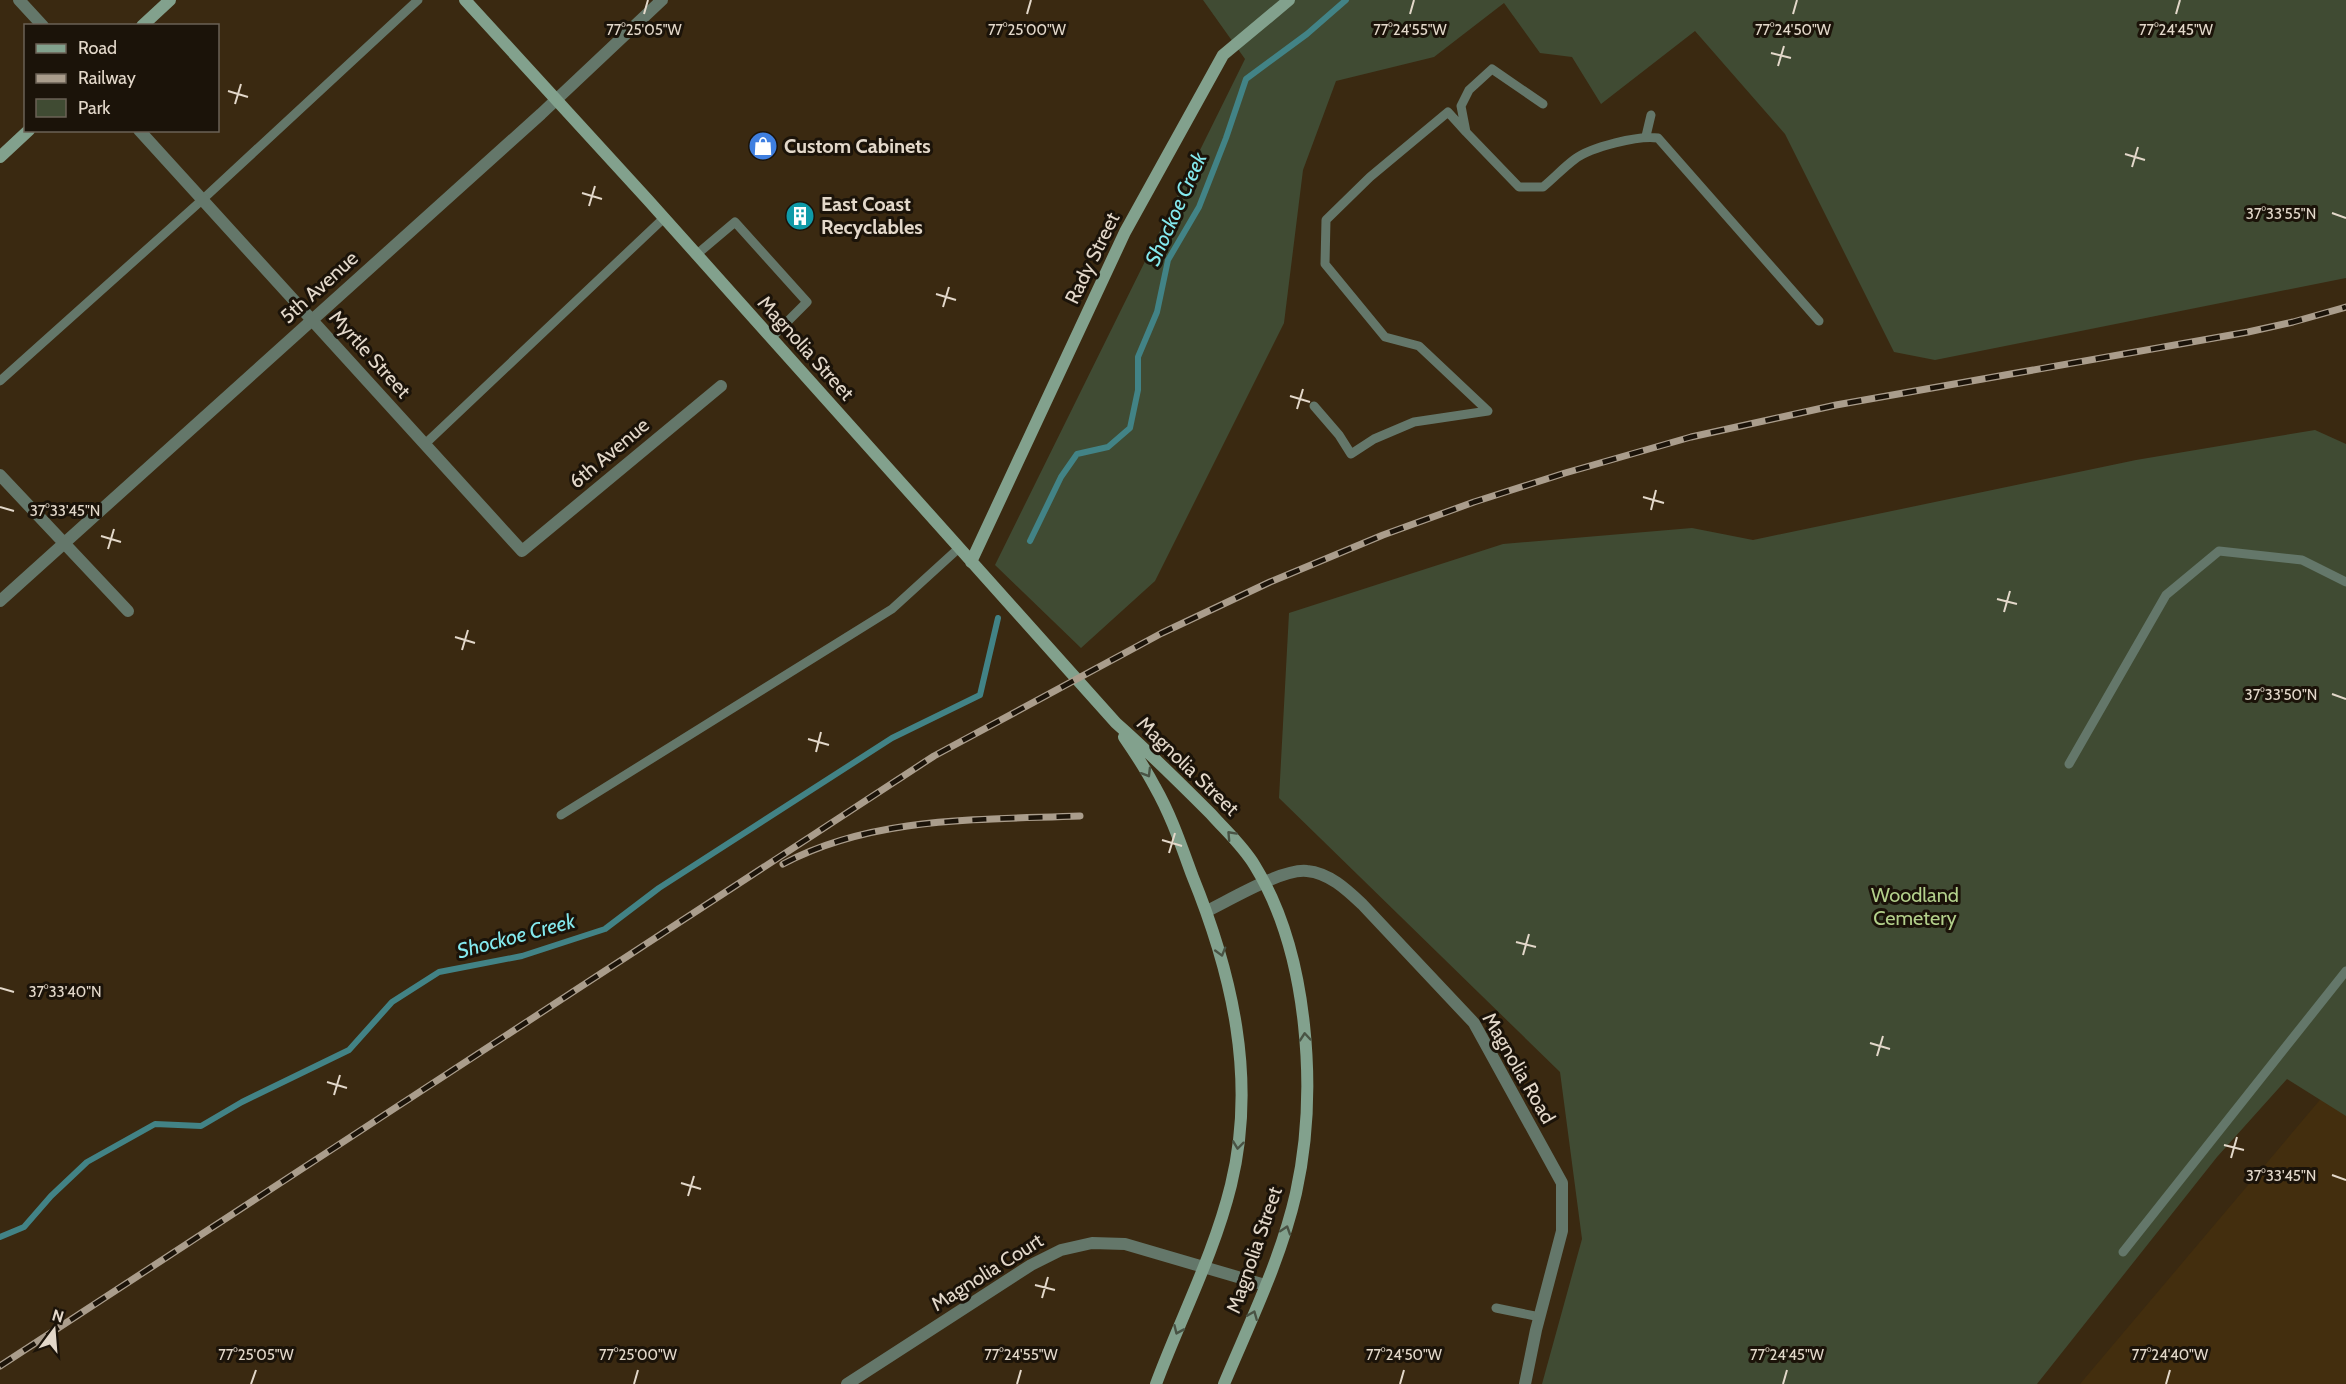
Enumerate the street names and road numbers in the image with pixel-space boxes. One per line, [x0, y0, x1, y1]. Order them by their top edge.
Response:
street label: Rady Street [1060, 208, 1125, 308]
street label: 5th Avenue [275, 246, 363, 328]
street label: Magnolia Street [753, 291, 859, 405]
street label: Myrtle Street [324, 305, 416, 403]
street label: 6th Avenue [564, 413, 654, 493]
street label: Magnolia Street [1132, 711, 1244, 821]
street label: Magnolia Road [1478, 1008, 1560, 1128]
street label: Magnolia Street [1221, 1183, 1287, 1316]
street label: Magnolia Court [927, 1228, 1048, 1316]

